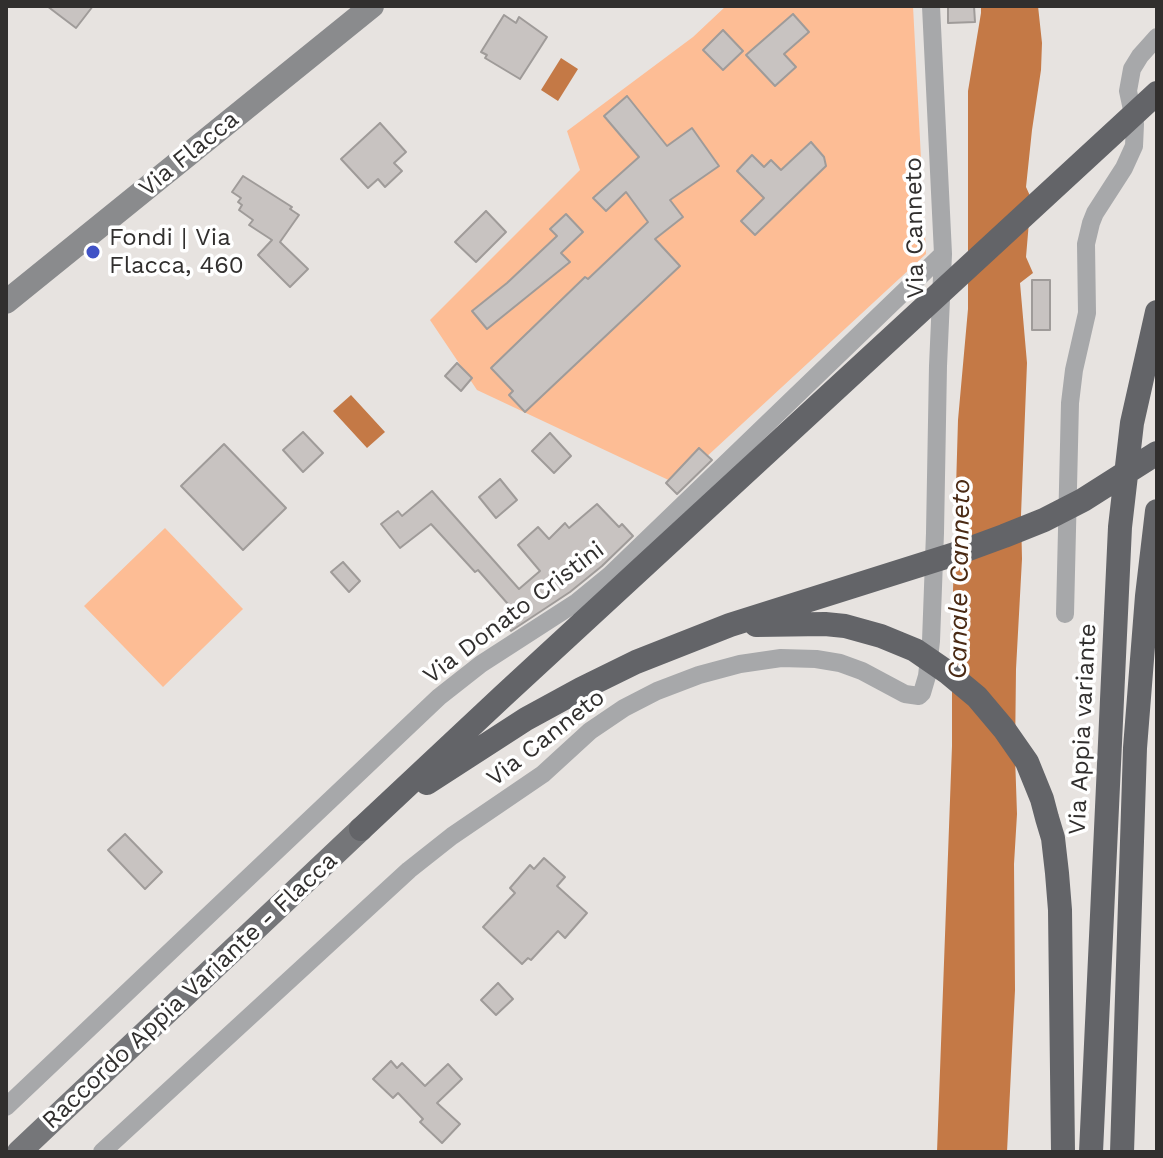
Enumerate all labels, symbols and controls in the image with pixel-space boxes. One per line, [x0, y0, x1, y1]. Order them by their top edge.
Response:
street label: Via Flacca [133, 105, 245, 203]
street label: Via Canneto [899, 157, 931, 299]
place label: Fondi | Via Flacca, 460 [109, 224, 244, 280]
marker: Fondi | Via Flacca, 460 [84, 243, 102, 261]
water label: Canale Canneto [943, 478, 977, 680]
street label: Via Donato Cristini [418, 536, 610, 690]
street label: Via Appia variante [1063, 622, 1103, 836]
street label: Via Canneto [481, 683, 611, 793]
street label: Raccordo Appia Variante - Flacca [37, 847, 343, 1135]

